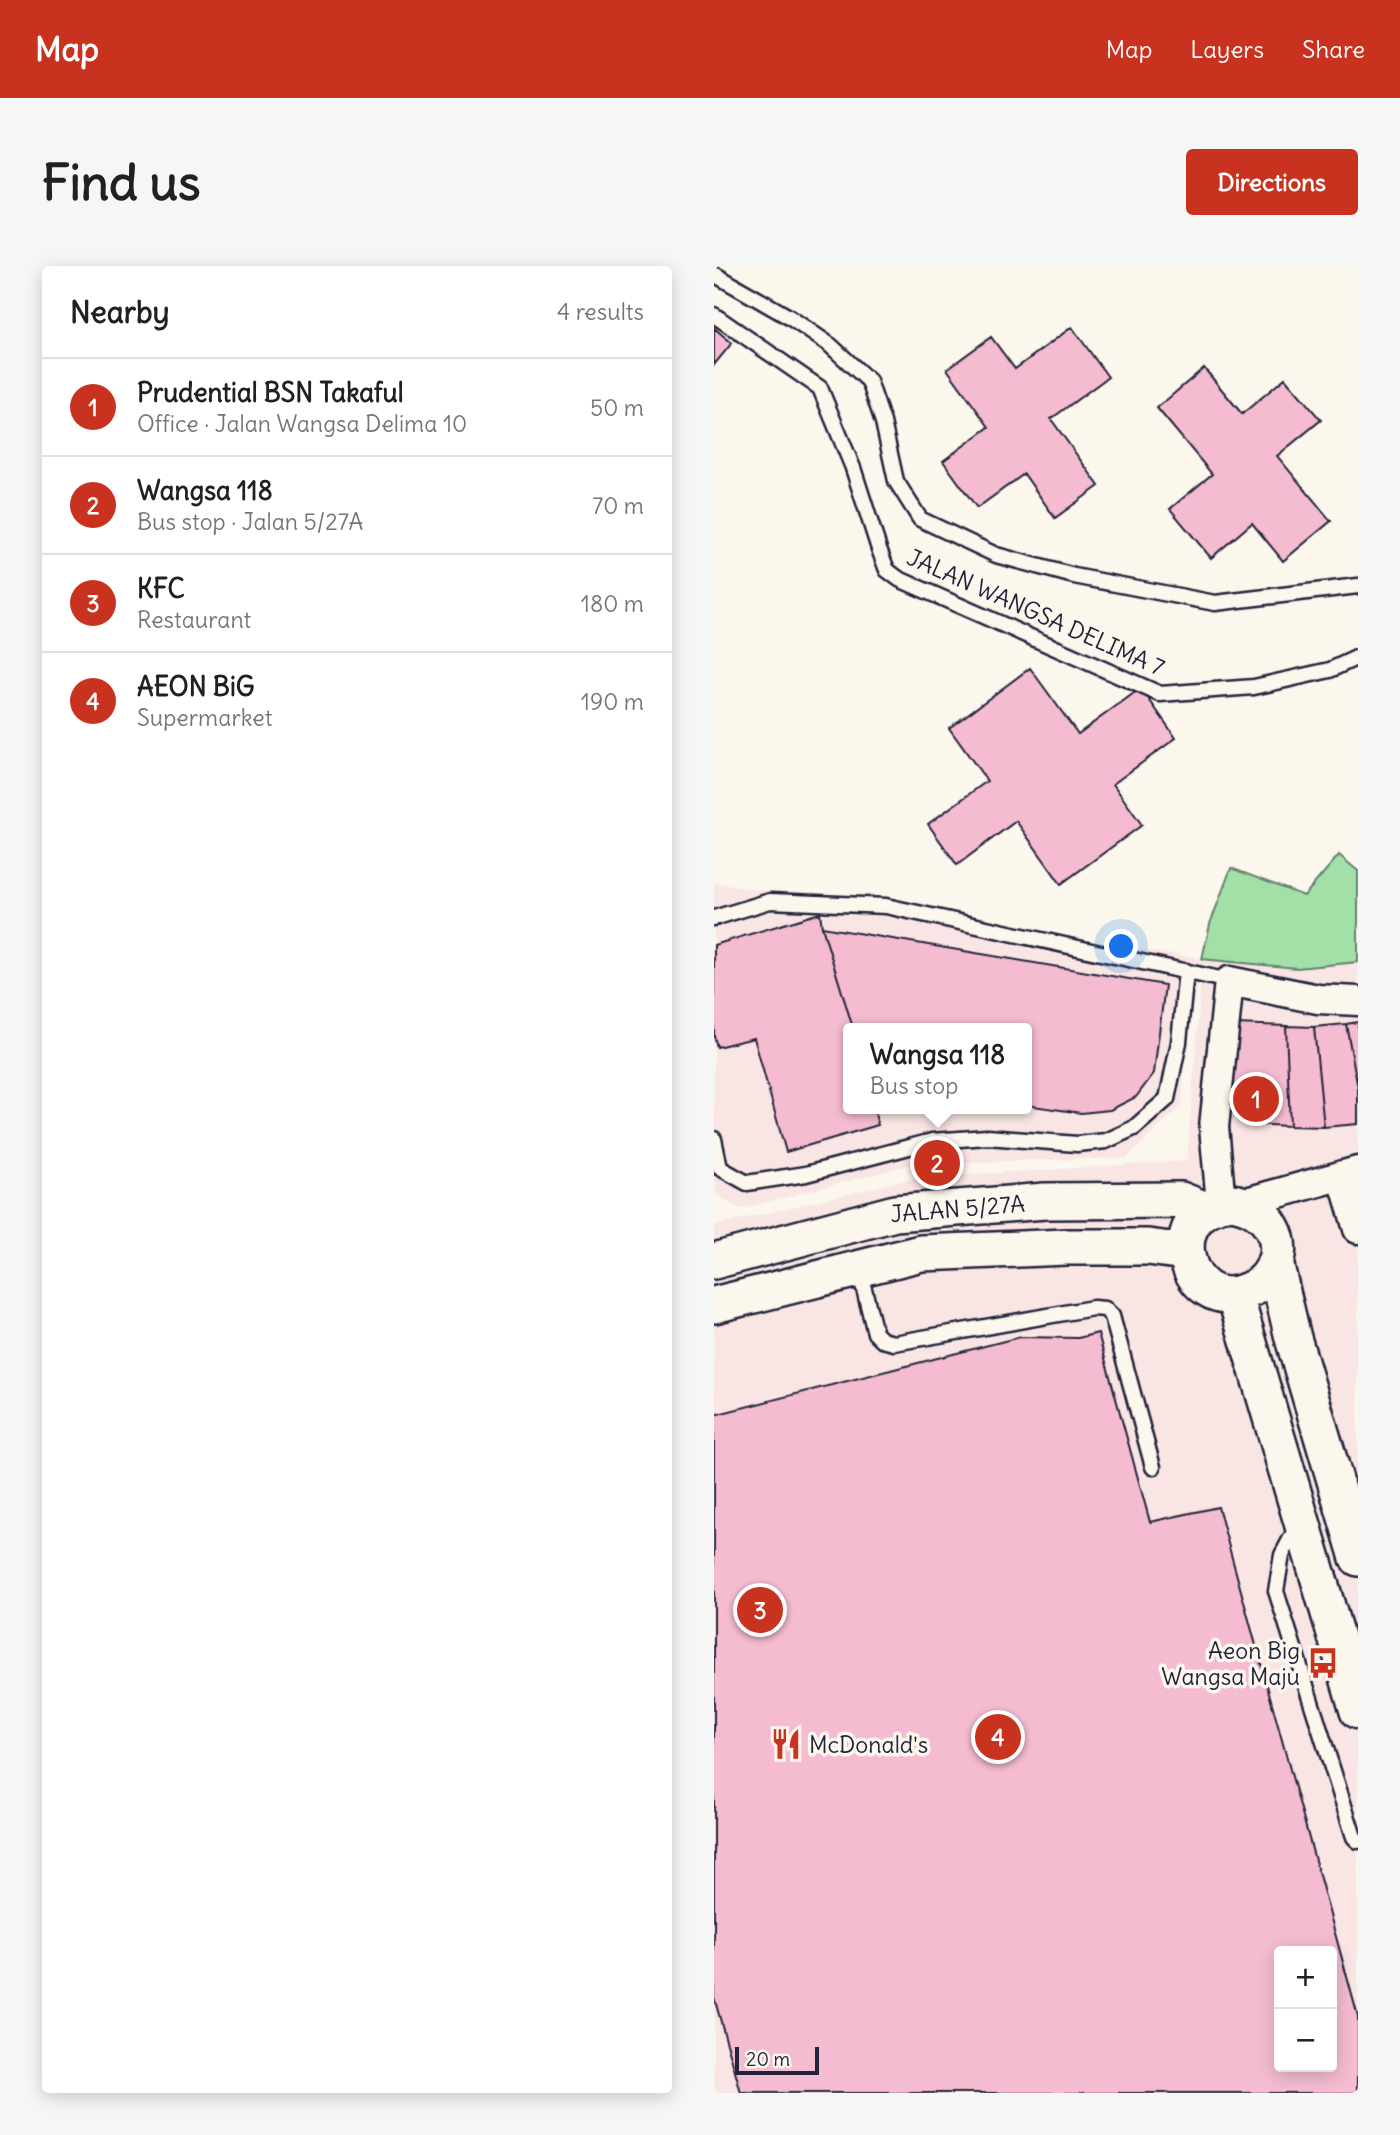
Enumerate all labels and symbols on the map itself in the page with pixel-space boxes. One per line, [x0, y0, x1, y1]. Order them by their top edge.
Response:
street label: JALAN WANGSA DELIMA 7 [903, 542, 1169, 682]
your location [1104, 929, 1138, 963]
pin: 1 [1233, 1073, 1279, 1125]
pin: 2 [914, 1137, 960, 1189]
street label: JALAN 5/27A [889, 1188, 1026, 1228]
pin: 3 [737, 1584, 783, 1636]
place label: Aeon Big Wangsa Maju [1161, 1636, 1300, 1691]
bus stop icon: Aeon Big Wangsa Maju [1306, 1646, 1340, 1680]
pin: 4 [975, 1711, 1021, 1763]
restaurant icon: McDonald's [769, 1727, 803, 1761]
place label: McDonald's [809, 1730, 928, 1759]
scale bar [735, 2044, 819, 2076]

